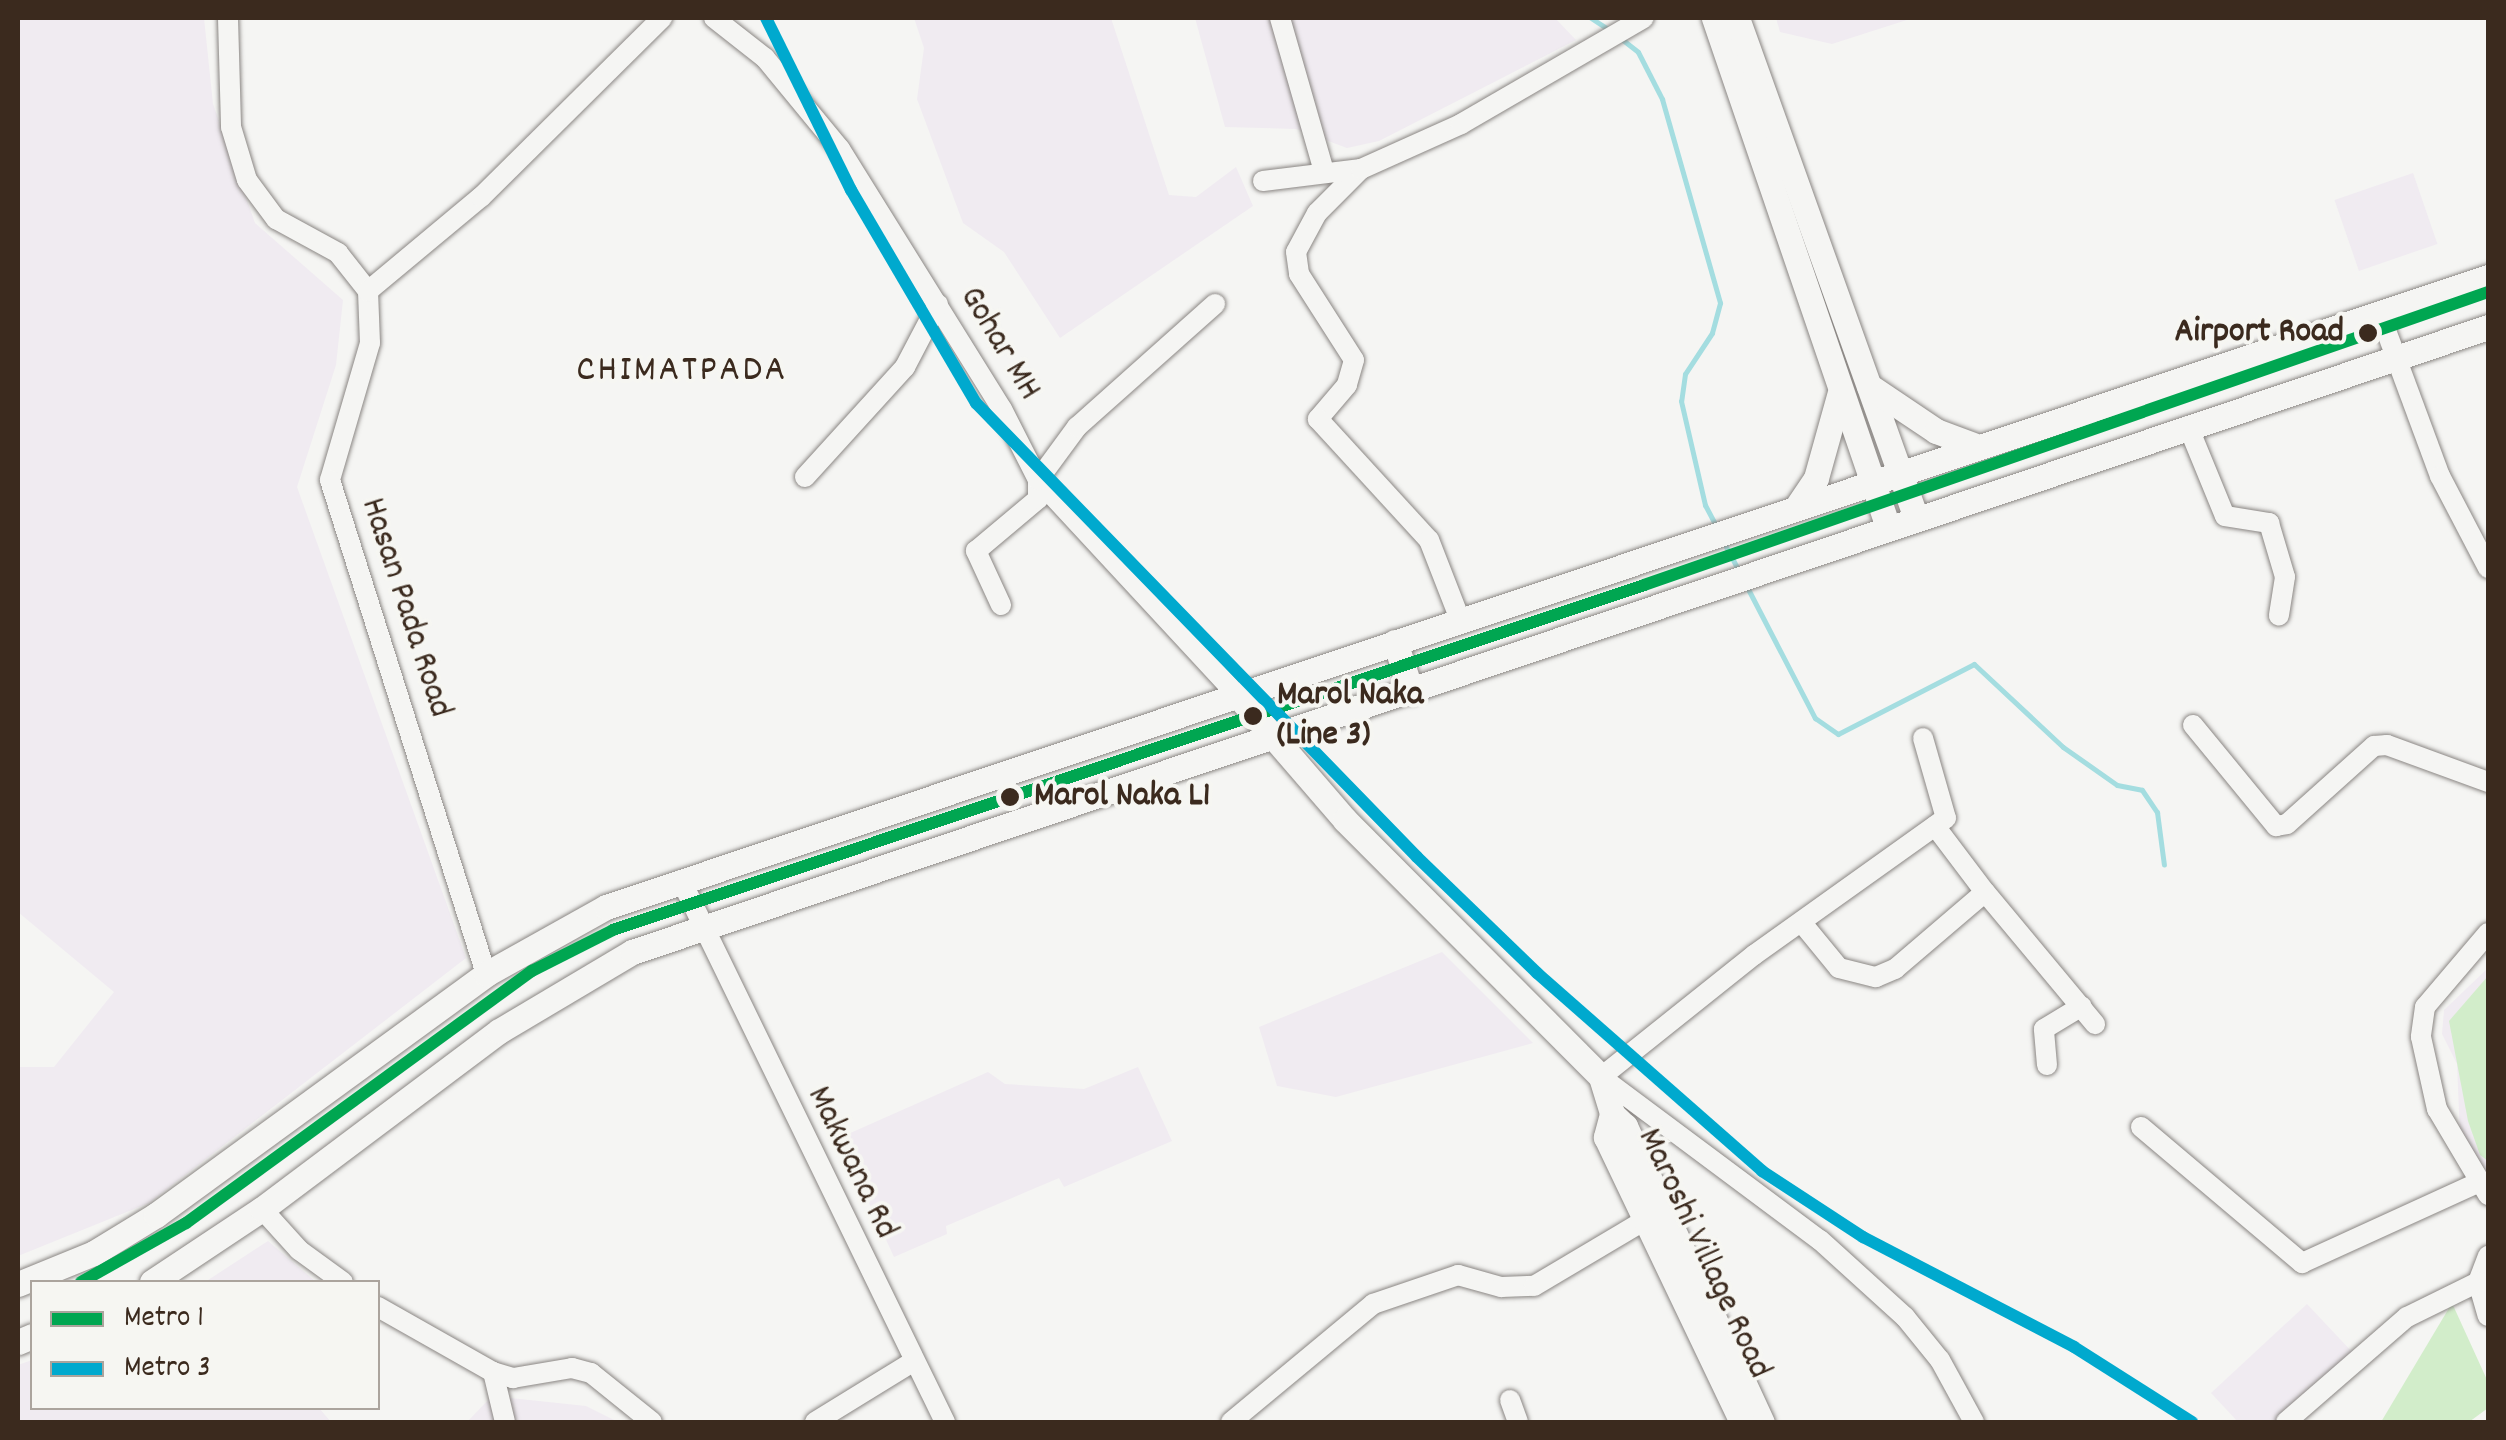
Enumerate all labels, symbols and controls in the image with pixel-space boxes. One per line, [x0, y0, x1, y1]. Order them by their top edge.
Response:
street label: Gohar MH [949, 280, 1049, 408]
place label: Airport Road [2174, 312, 2344, 354]
marker: Airport Road [2353, 318, 2383, 348]
district label: CHIMATPADA [576, 349, 788, 395]
street label: Hasan Pada Road [350, 493, 460, 723]
place label: Marol Naka (Line 3) [1277, 675, 1423, 757]
marker: Marol Naka (Line 3) [1238, 701, 1268, 731]
place label: Marol Naka L1 [1034, 776, 1210, 818]
marker: Marol Naka L1 [995, 782, 1025, 812]
street label: Makwana Rd [796, 1080, 906, 1246]
street label: Maroshi Village Road [1627, 1122, 1779, 1386]
legend [30, 1280, 380, 1410]
text: Metro 1 [124, 1298, 204, 1341]
text: Metro 3 [124, 1348, 211, 1391]

